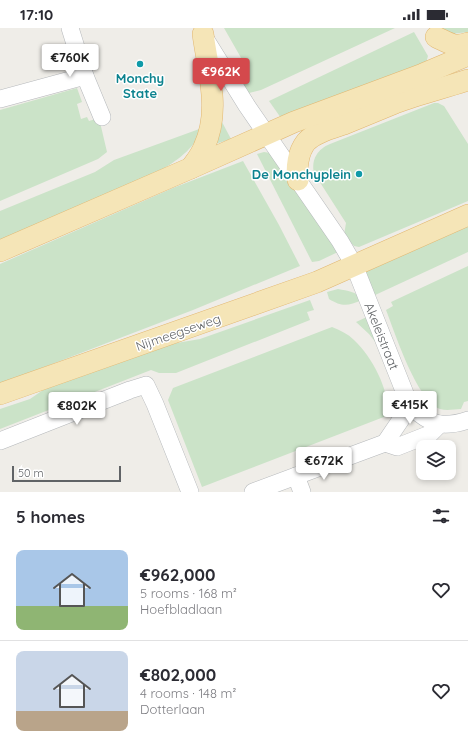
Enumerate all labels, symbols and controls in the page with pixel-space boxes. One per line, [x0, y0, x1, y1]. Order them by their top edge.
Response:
text: 17:10 [20, 5, 53, 24]
pin: €760K [42, 44, 98, 78]
text: €760K [51, 49, 89, 65]
pin: €962K [193, 58, 249, 92]
marker: Monchy State [135, 59, 145, 69]
text: €962K [202, 63, 240, 79]
place label: Monchy State [116, 70, 164, 101]
place label: De Monchyplein [252, 166, 351, 182]
marker: De Monchyplein [354, 169, 364, 179]
street label: Akeleistraat [361, 300, 403, 372]
street label: Nijmeegseweg [133, 310, 223, 354]
pin: €415K [382, 391, 438, 425]
pin: €802K [49, 392, 105, 426]
text: €415K [392, 396, 428, 412]
text: €802K [57, 397, 97, 413]
map controls [416, 440, 456, 480]
button: layers [416, 440, 456, 480]
pin: €672K [296, 447, 352, 481]
text: €672K [305, 452, 343, 468]
scale bar [12, 464, 121, 483]
text: 50 m [18, 466, 44, 480]
icon: filters [430, 505, 452, 527]
text: 5 homes [16, 506, 85, 527]
text: €962,000 [140, 564, 215, 585]
icon: home [48, 566, 96, 614]
icon: heart [430, 579, 452, 601]
text: 5 rooms · 168 m² [140, 585, 237, 601]
text: Hoefbladlaan [140, 601, 222, 617]
text: €802,000 [140, 664, 216, 685]
icon: home [48, 667, 96, 715]
icon: heart [430, 680, 452, 702]
text: 4 rooms · 148 m² [140, 685, 236, 701]
text: Dotterlaan [140, 701, 205, 717]

